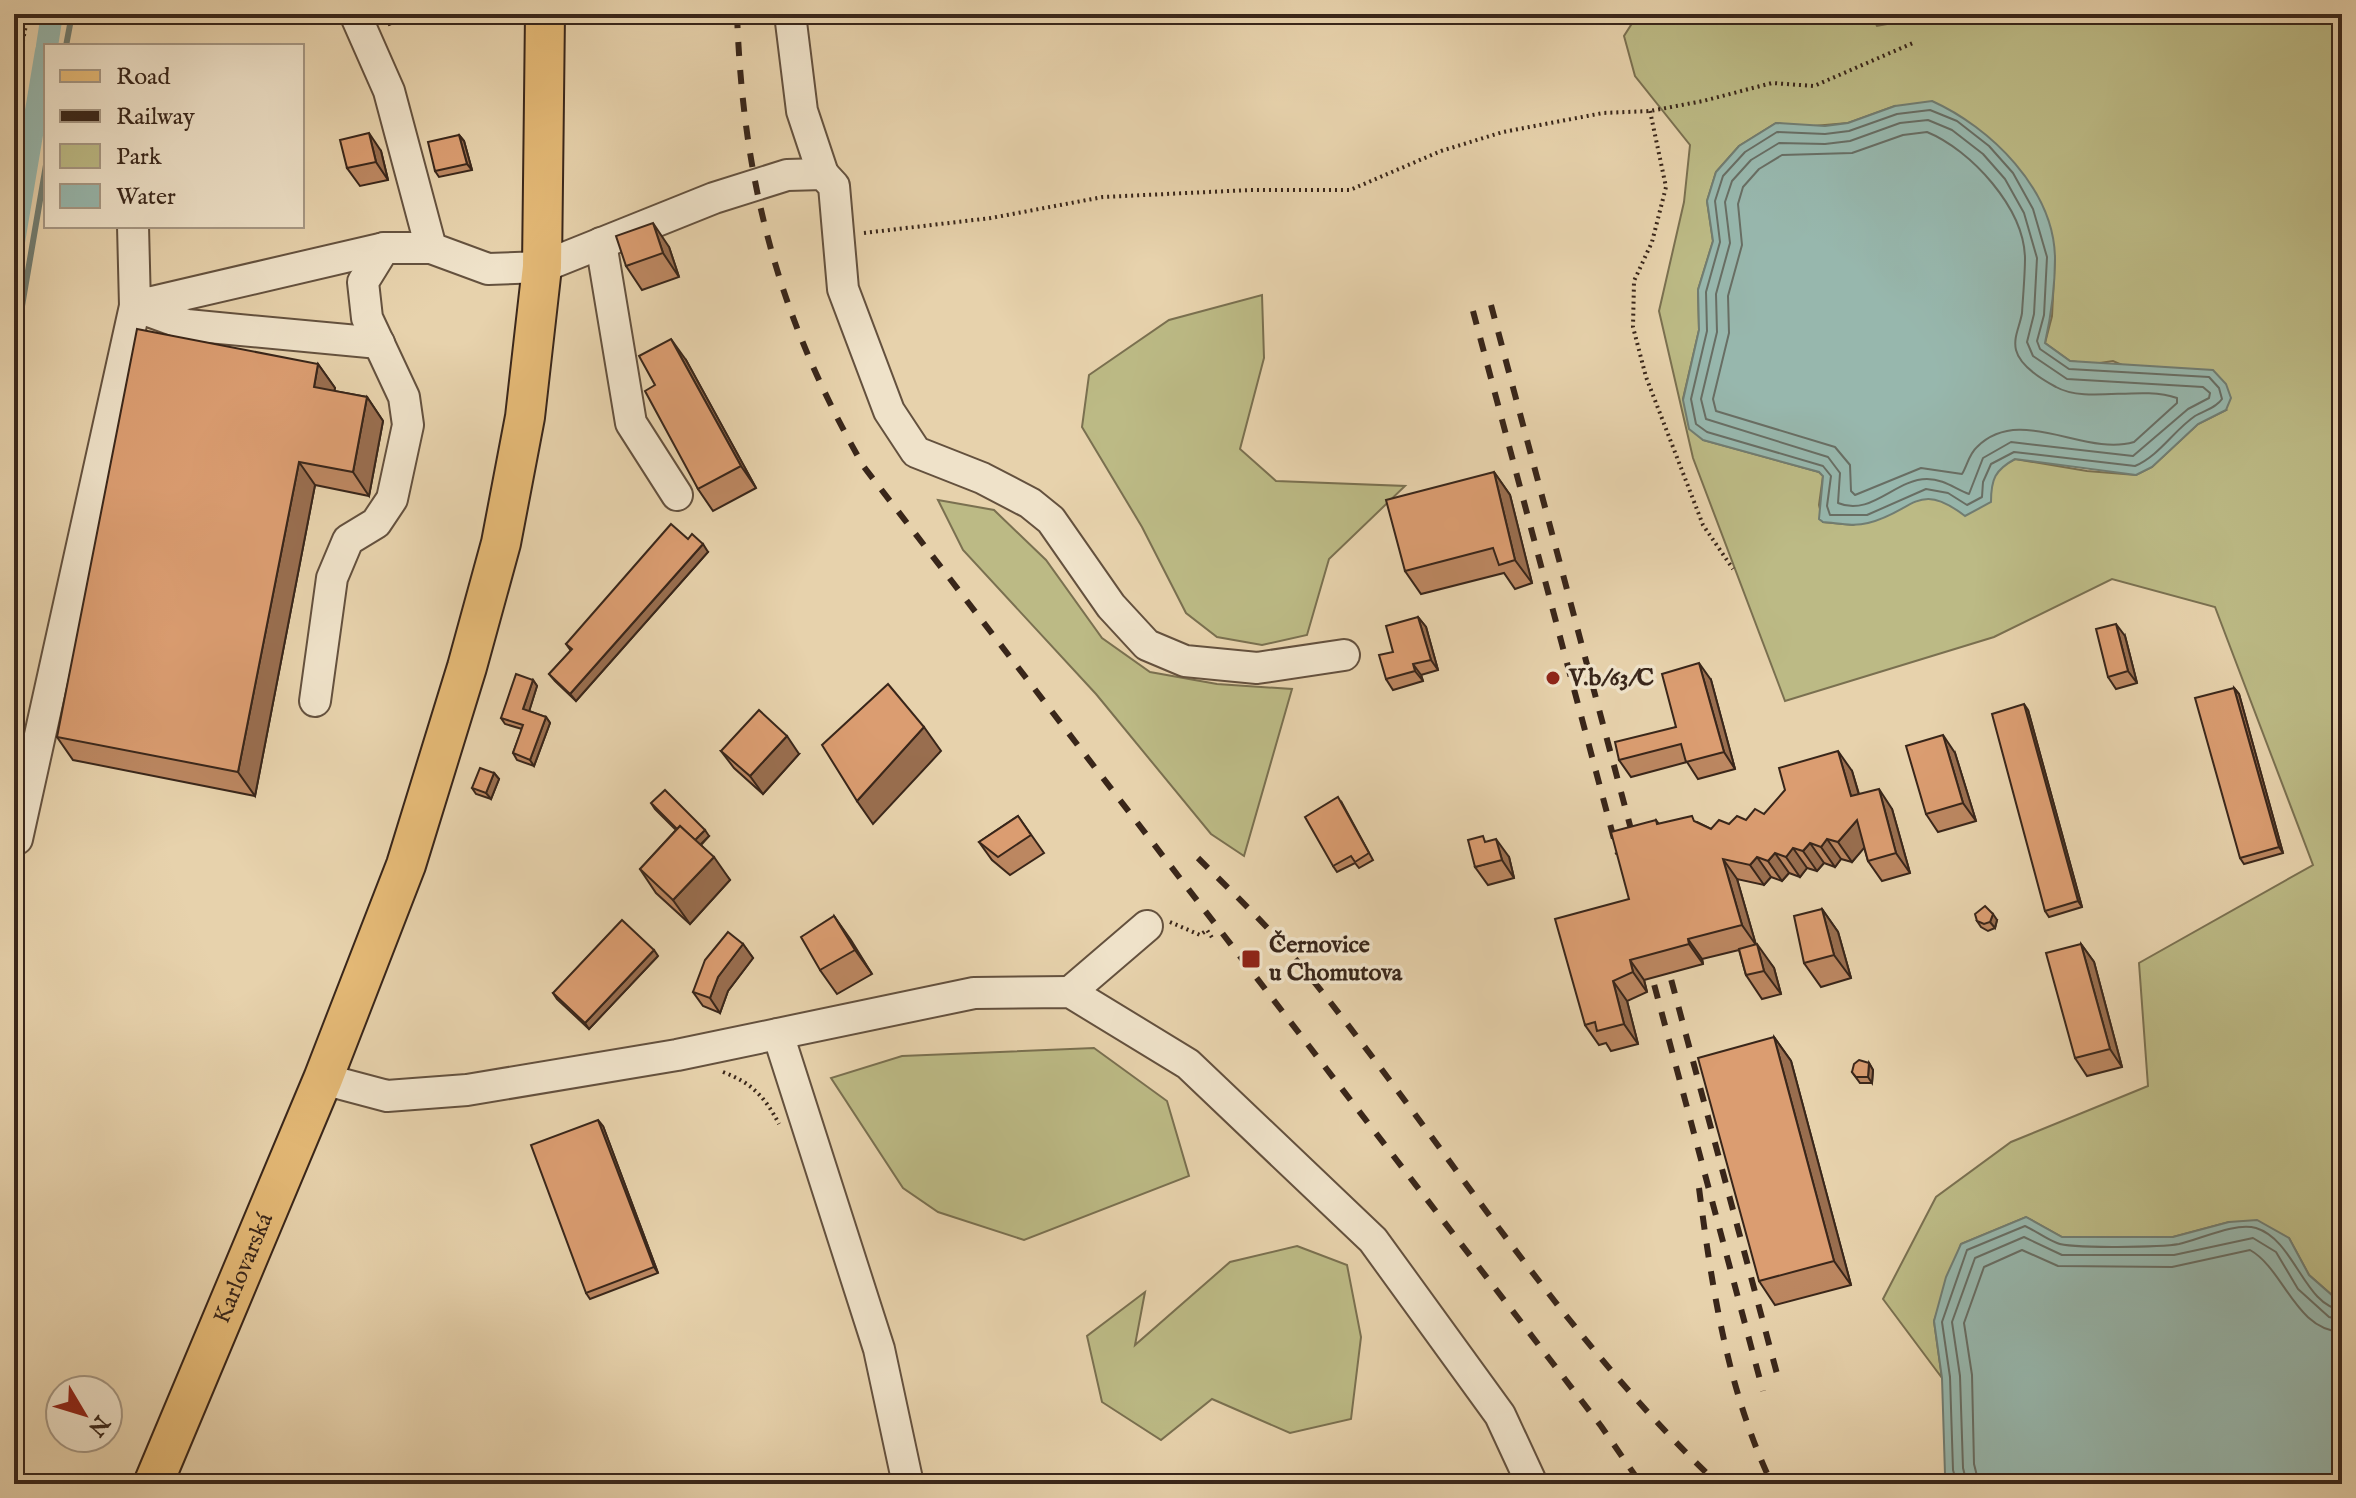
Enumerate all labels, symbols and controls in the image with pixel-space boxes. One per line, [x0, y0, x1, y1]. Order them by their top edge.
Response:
legend [44, 44, 304, 228]
text: Road [116, 62, 170, 93]
text: Railway [116, 102, 195, 133]
text: Park [116, 142, 162, 173]
text: Water [116, 182, 176, 213]
place label: V.b/63/C [1568, 663, 1654, 694]
marker: V.b/63/C [1544, 669, 1562, 687]
place label: Černovice u Chomutova [1269, 930, 1403, 989]
marker: Černovice u Chomutova [1240, 948, 1262, 970]
street label: Karlovarská [207, 1208, 281, 1328]
north arrow [44, 1374, 124, 1454]
text: N [81, 1408, 116, 1441]

